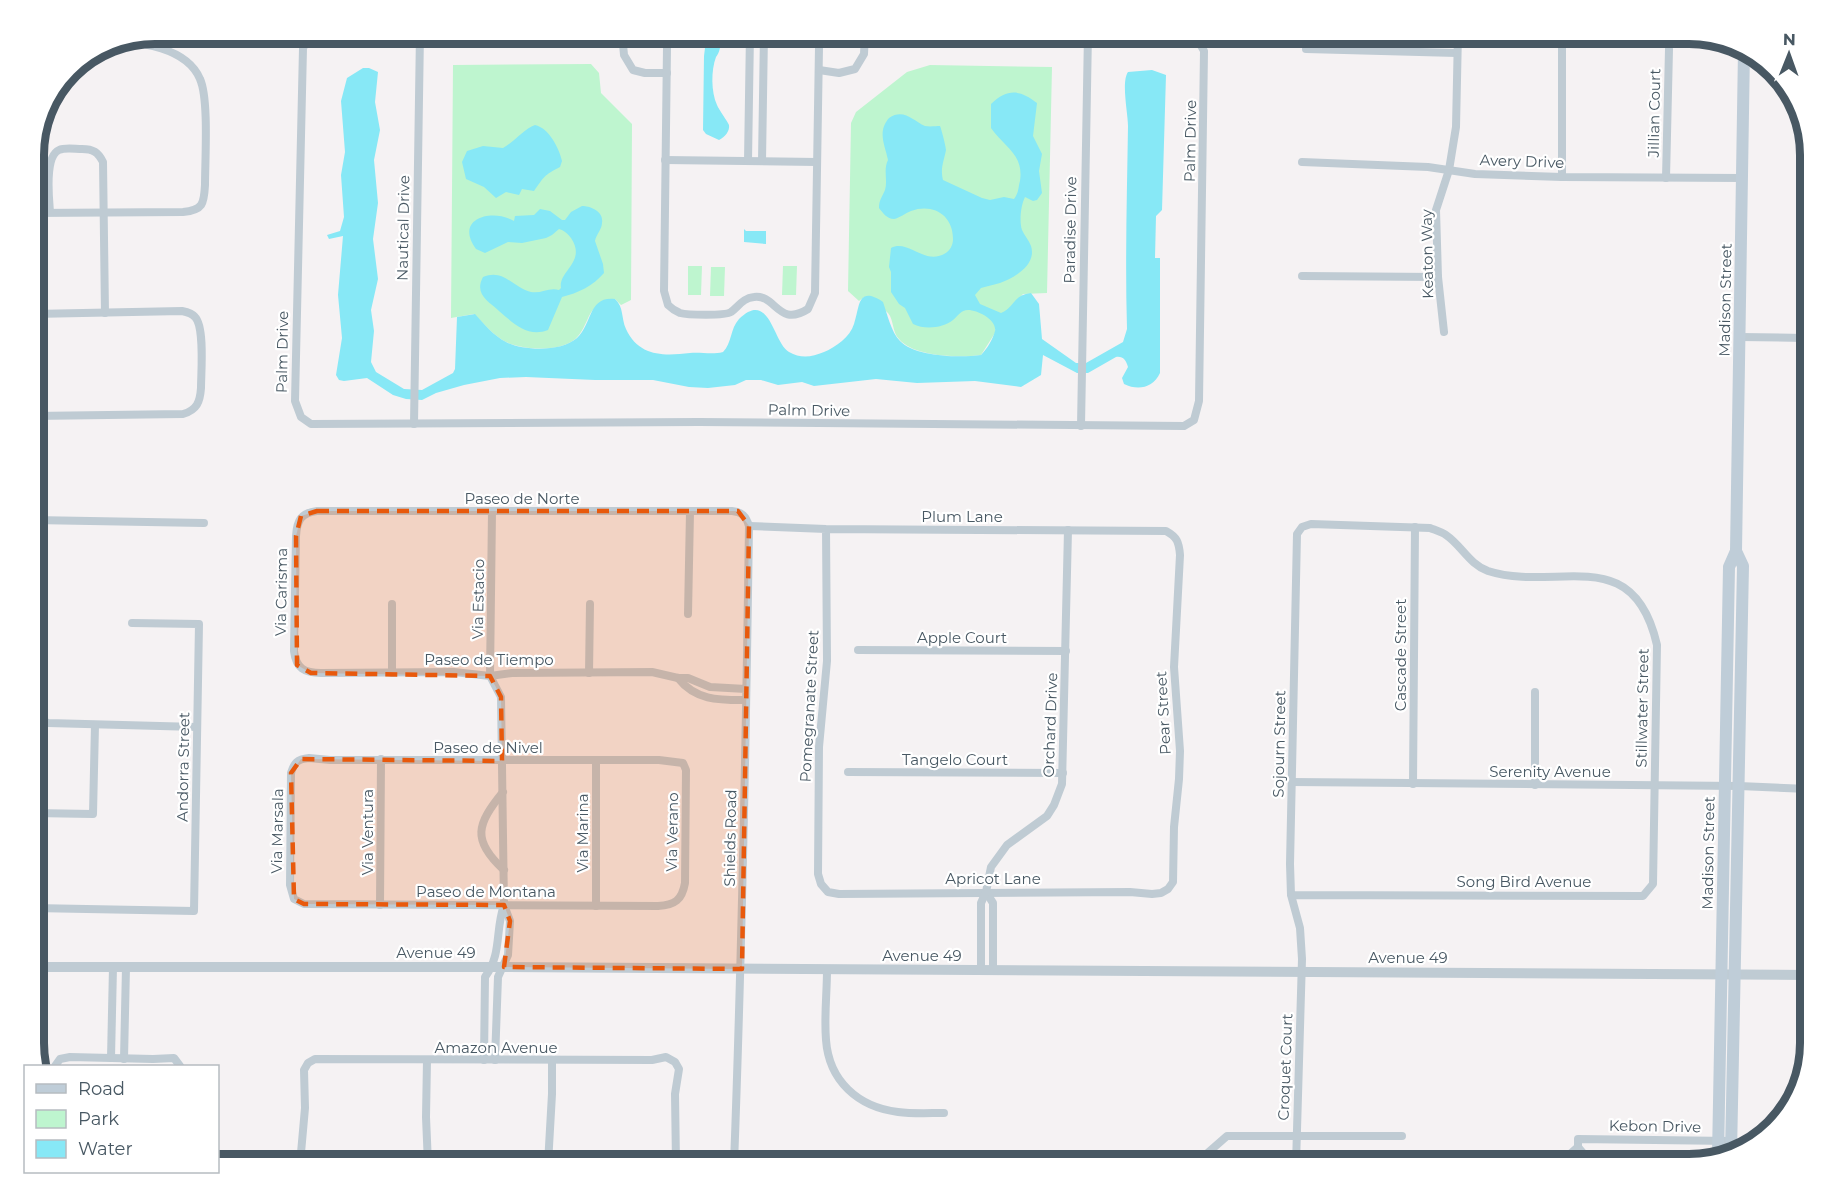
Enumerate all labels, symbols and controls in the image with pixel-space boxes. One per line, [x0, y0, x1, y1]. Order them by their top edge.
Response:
north arrow [1759, 24, 1819, 84]
text: N [1783, 30, 1796, 49]
street label: Jillian Court [1644, 68, 1664, 159]
street label: Palm Drive [1180, 100, 1200, 182]
street label: Avery Drive [1479, 150, 1565, 172]
street label: Nautical Drive [393, 175, 413, 281]
street label: Paradise Drive [1060, 176, 1080, 284]
street label: Keaton Way [1417, 208, 1437, 299]
street label: Madison Street [1715, 243, 1735, 357]
street label: Palm Drive [272, 311, 292, 393]
street label: Palm Drive [768, 400, 850, 420]
street label: Paseo de Norte [465, 489, 579, 508]
street label: Plum Lane [921, 507, 1003, 526]
street label: Via Carisma [271, 548, 291, 636]
street label: Via Estacio [468, 559, 488, 639]
street label: Cascade Street [1391, 599, 1410, 711]
street label: Apple Court [917, 628, 1007, 647]
street label: Pomegranate Street [796, 629, 822, 783]
street label: Stillwater Street [1631, 648, 1653, 768]
street label: Paseo de Tiempo [424, 650, 554, 669]
street label: Pear Street [1151, 671, 1175, 755]
street label: Orchard Drive [1039, 672, 1061, 778]
street label: Sojourn Street [1269, 690, 1289, 798]
street label: Andorra Street [173, 712, 193, 822]
street label: Paseo de Nivel [433, 738, 543, 757]
street label: Tangelo Court [902, 750, 1008, 769]
street label: Serenity Avenue [1489, 762, 1611, 781]
street label: Via Marsala [267, 788, 287, 874]
street label: Via Ventura [358, 789, 377, 875]
street label: Shields Road [720, 789, 740, 887]
street label: Via Verano [662, 792, 682, 872]
street label: Via Marina [573, 793, 592, 873]
street label: Madison Street [1698, 796, 1718, 910]
street label: Apricot Lane [945, 869, 1041, 888]
street label: Song Bird Avenue [1457, 872, 1591, 891]
street label: Paseo de Montana [416, 882, 556, 901]
street label: Avenue 49 [396, 943, 476, 962]
street label: Avenue 49 [882, 946, 962, 965]
street label: Avenue 49 [1368, 948, 1448, 967]
street label: Croquet Court [1274, 1013, 1296, 1121]
street label: Amazon Avenue [434, 1038, 558, 1057]
legend [24, 1065, 219, 1173]
text: Road [78, 1078, 125, 1100]
text: Park [78, 1108, 119, 1130]
street label: Kebon Drive [1609, 1116, 1701, 1136]
text: Water [78, 1138, 133, 1160]

